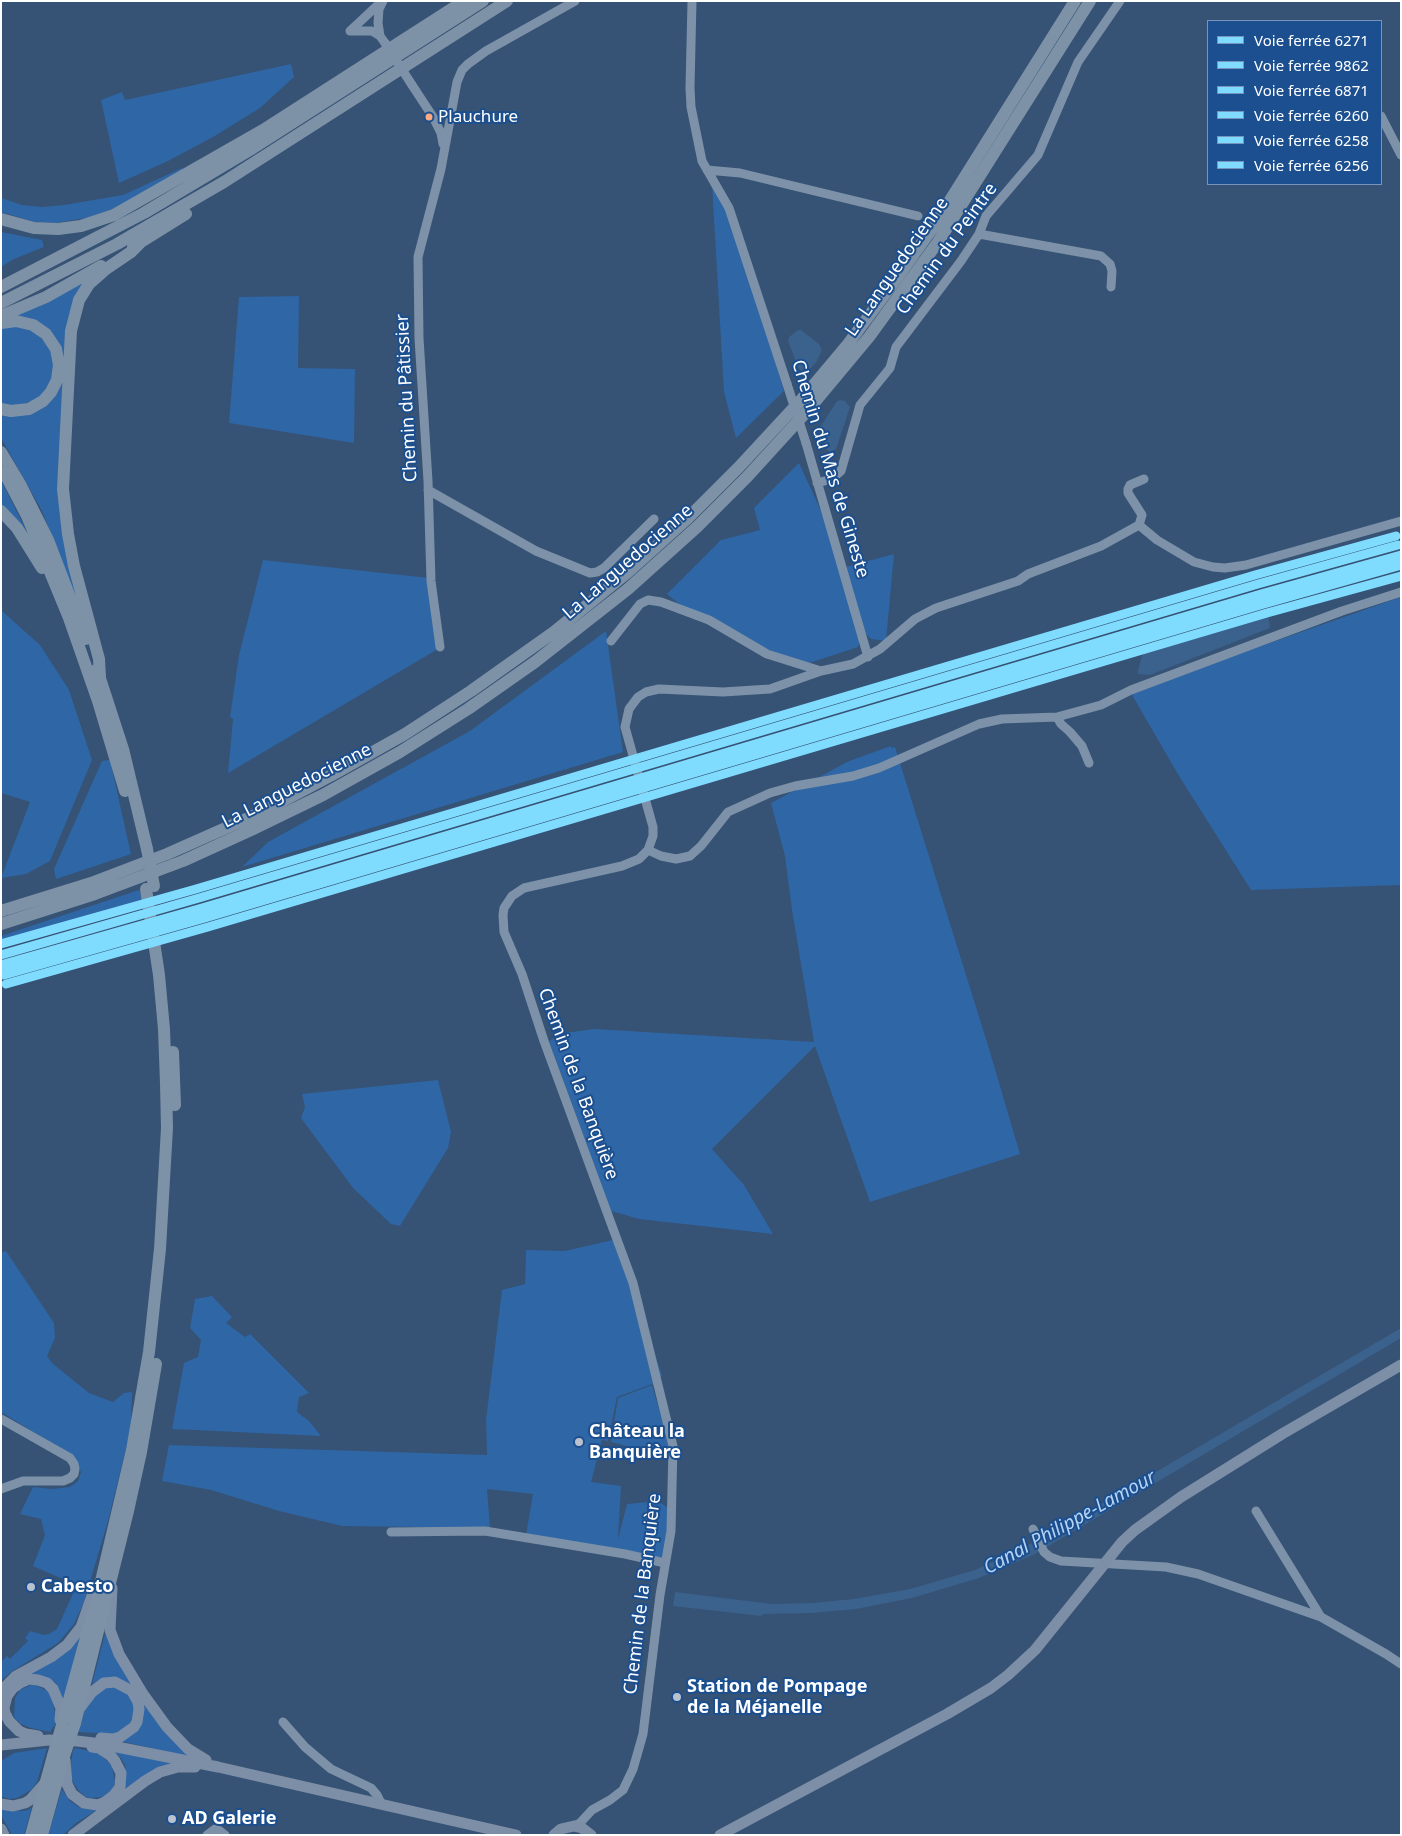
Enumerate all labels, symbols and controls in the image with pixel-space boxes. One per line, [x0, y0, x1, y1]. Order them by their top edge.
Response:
legend [1207, 20, 1382, 185]
text: Voie ferrée 6271 [1254, 30, 1369, 50]
text: Voie ferrée 9862 [1254, 55, 1369, 75]
text: Voie ferrée 6871 [1254, 80, 1369, 100]
text: Voie ferrée 6260 [1254, 105, 1369, 125]
place label: Plauchure [438, 107, 518, 127]
marker: Plauchure [424, 112, 434, 122]
text: Voie ferrée 6258 [1254, 130, 1369, 150]
text: Voie ferrée 6256 [1254, 155, 1369, 175]
street label: Chemin du Peintre [892, 179, 1002, 319]
street label: La Languedocienne [841, 193, 953, 341]
street label: Chemin du Pâtissier [392, 313, 422, 483]
street label: Chemin du Mas de Gineste [787, 357, 873, 581]
street label: La Languedocienne [559, 500, 697, 624]
street label: La Languedocienne [219, 739, 375, 833]
street label: Chemin de la Banquière [533, 985, 623, 1183]
place label: Château la Banquière [589, 1421, 685, 1464]
marker: Château la Banquière [573, 1436, 585, 1448]
water label: Canal Philippe-Lamour [980, 1466, 1160, 1580]
street label: Chemin de la Banquière [620, 1492, 666, 1696]
place label: Cabesto [41, 1576, 114, 1598]
marker: Cabesto [25, 1581, 37, 1593]
place label: Station de Pompage de la Méjanelle [687, 1676, 867, 1718]
marker: Station de Pompage de la Méjanelle [671, 1691, 683, 1703]
place label: AD Galerie [182, 1808, 276, 1830]
marker: AD Galerie [166, 1813, 178, 1825]

